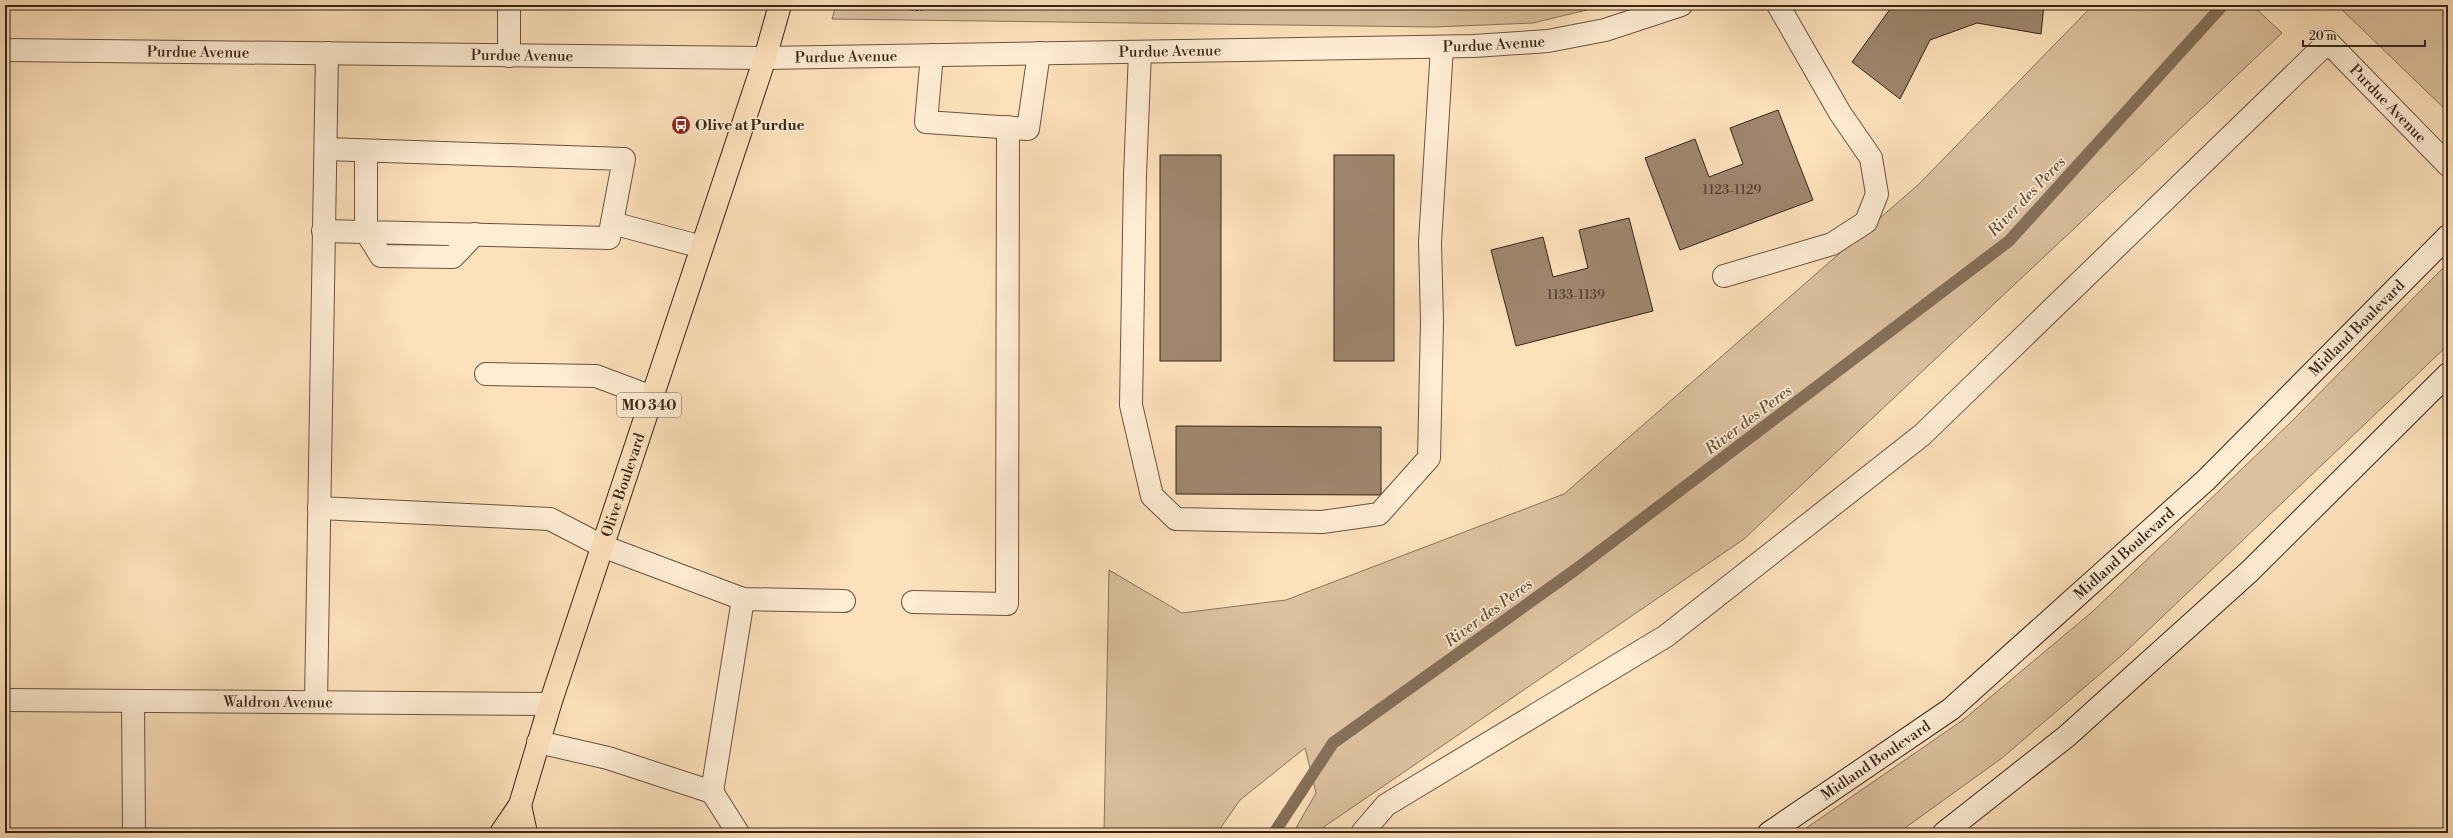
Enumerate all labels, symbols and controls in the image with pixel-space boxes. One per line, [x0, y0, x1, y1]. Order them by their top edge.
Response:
scale bar [2303, 22, 2425, 48]
text: 20 m [2309, 29, 2337, 44]
street label: Purdue Avenue [1442, 32, 1546, 57]
street label: Purdue Avenue [1118, 41, 1221, 62]
street label: Purdue Avenue [147, 42, 249, 63]
street label: Purdue Avenue [471, 46, 573, 66]
street label: Purdue Avenue [795, 47, 897, 67]
street label: Purdue Avenue [2345, 61, 2430, 147]
bus stop icon: Olive at Purdue [670, 114, 692, 136]
place label: Olive at Purdue [695, 116, 805, 135]
water label: River des Peres [1983, 152, 2070, 242]
house number: 1123-1129 [1703, 182, 1762, 198]
street label: Midland Boulevard [2305, 276, 2410, 381]
house number: 1133-1139 [1547, 287, 1605, 303]
water label: River des Peres [1700, 381, 1796, 460]
road number: MO 340 [617, 393, 681, 417]
street label: Olive Boulevard [597, 430, 650, 540]
street label: Midland Boulevard [2070, 503, 2179, 604]
water label: River des Peres [1440, 574, 1536, 652]
street label: Waldron Avenue [222, 693, 333, 712]
street label: Midland Boulevard [1817, 716, 1935, 805]

